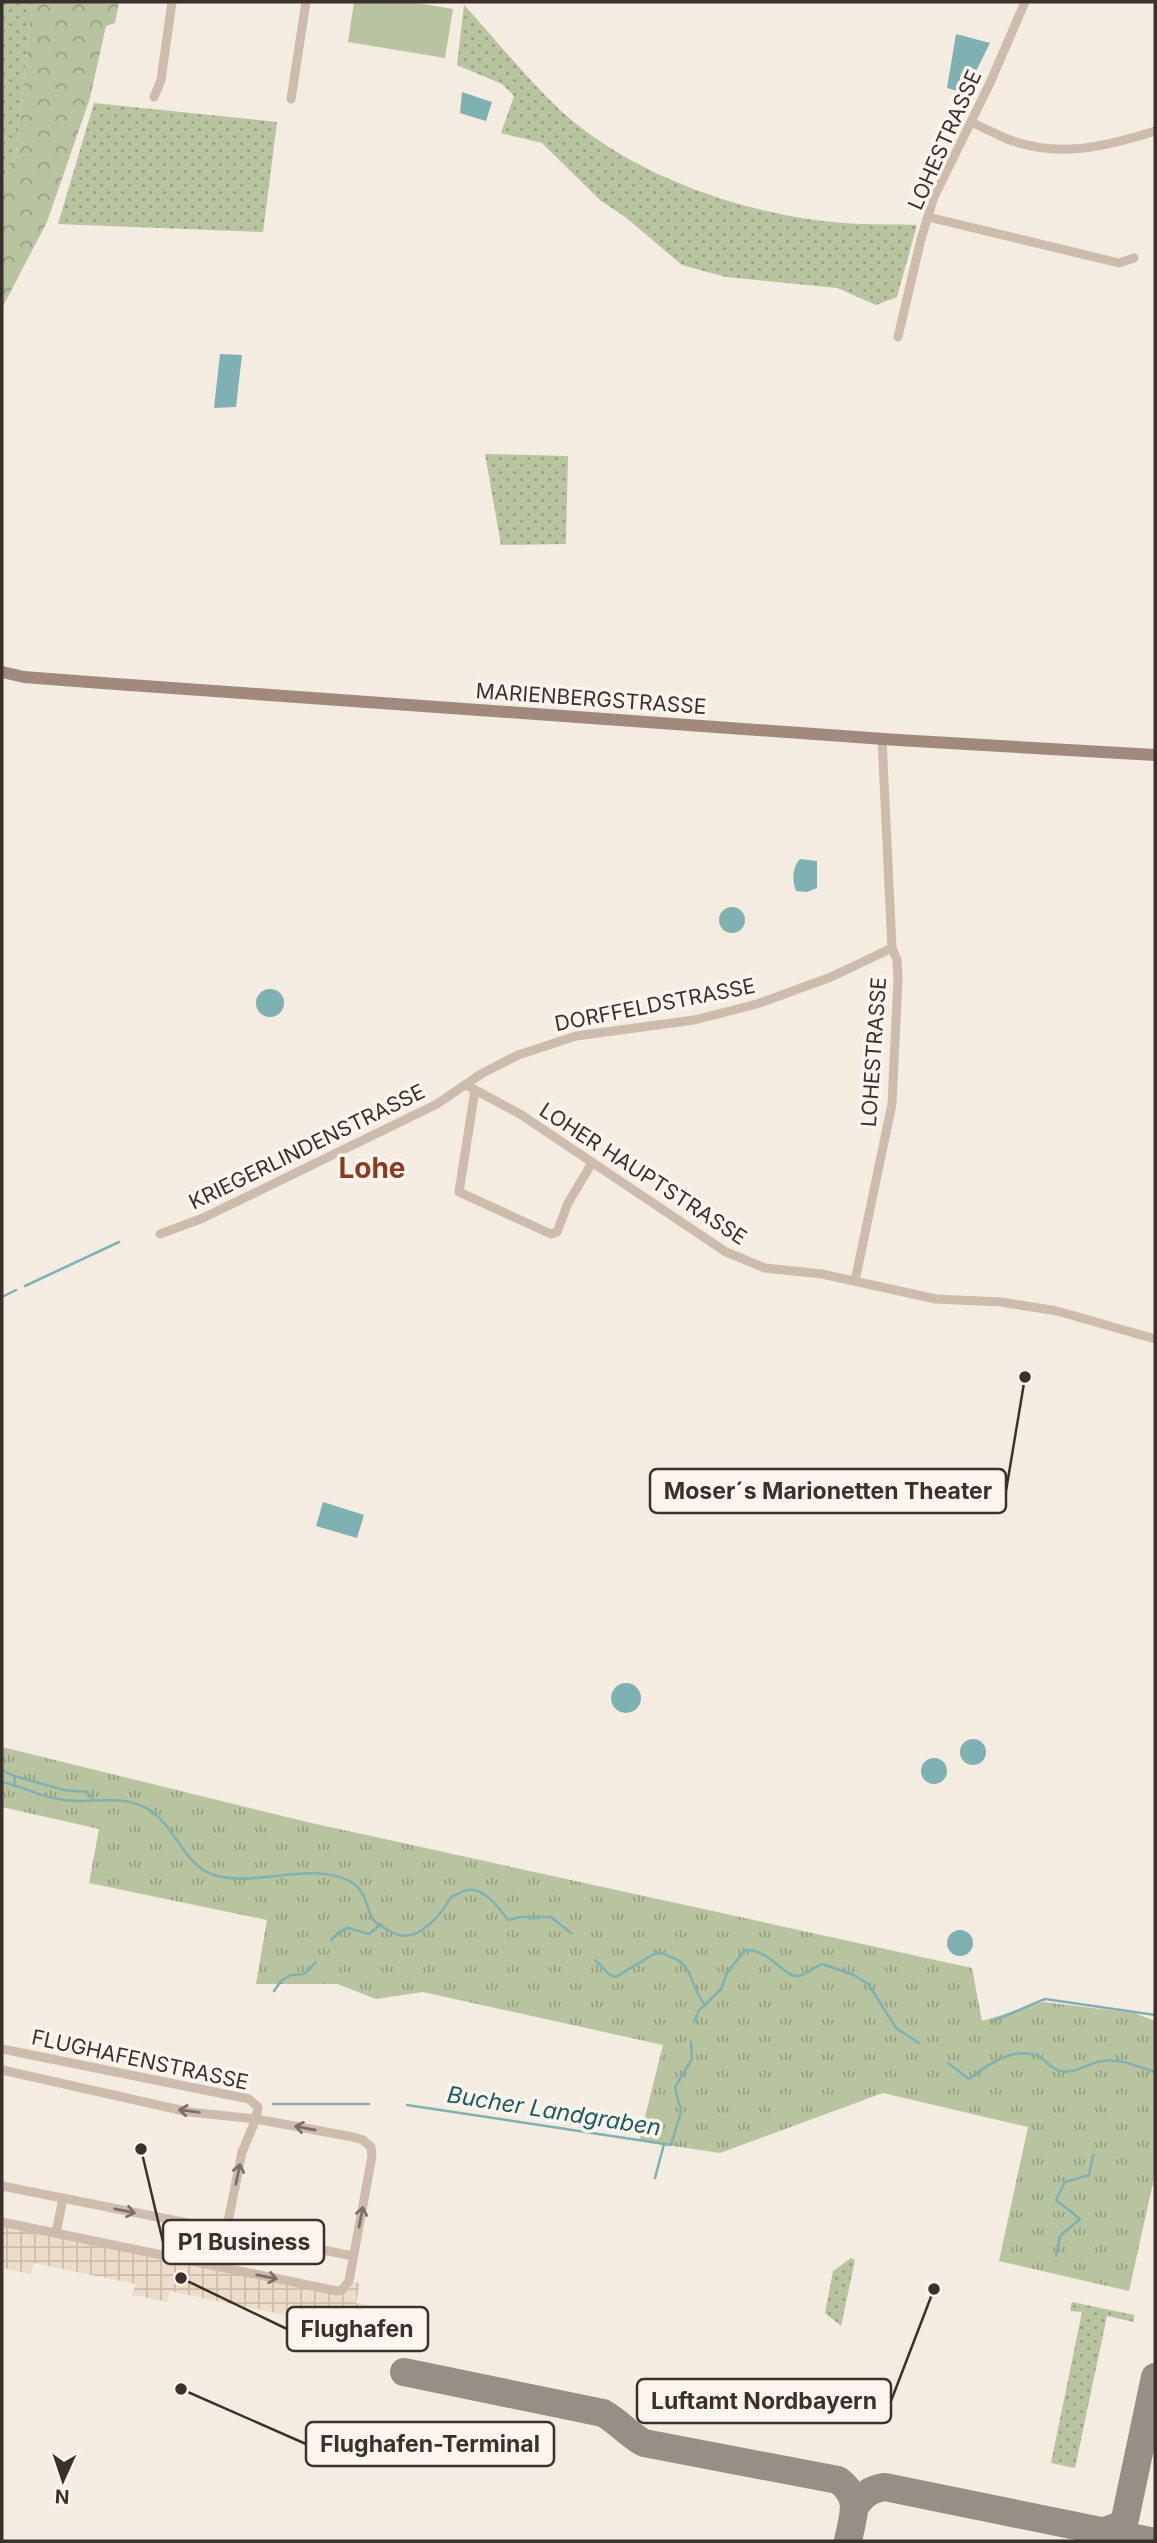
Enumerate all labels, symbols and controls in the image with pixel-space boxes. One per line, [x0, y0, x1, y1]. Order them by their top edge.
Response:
street label: LOHESTRASSE [903, 66, 987, 213]
street label: MARIENBERGSTRASSE [475, 678, 707, 719]
street label: DORFFELDSTRASSE [553, 973, 757, 1036]
street label: LOHESTRASSE [856, 976, 891, 1128]
street label: KRIEGERLINDENSTRASSE [185, 1078, 429, 1215]
street label: LOHER HAUPTSTRASSE [535, 1097, 752, 1250]
district label: Lohe [338, 1151, 406, 1185]
callout: Moser´s Marionetten Theater [650, 1469, 1006, 1513]
text: Moser´s Marionetten Theater [664, 1477, 992, 1505]
street label: FLUGHAFENSTRASSE [29, 2024, 251, 2095]
water label: Bucher Landgraben [445, 2080, 663, 2142]
one-way arrow [178, 2104, 201, 2117]
one-way arrow [294, 2121, 317, 2134]
one-way arrow [231, 2163, 245, 2186]
one-way arrow [113, 2205, 136, 2219]
one-way arrow [355, 2206, 368, 2229]
callout: P1 Business [163, 2220, 324, 2264]
text: P1 Business [178, 2228, 310, 2256]
one-way arrow [255, 2270, 277, 2284]
callout: Flughafen [287, 2307, 428, 2351]
text: Flughafen [301, 2315, 413, 2343]
callout: Luftamt Nordbayern [637, 2379, 891, 2423]
text: Luftamt Nordbayern [651, 2387, 877, 2415]
callout: Flughafen-Terminal [306, 2422, 554, 2466]
text: Flughafen-Terminal [320, 2430, 540, 2458]
north arrow [28, 2445, 98, 2515]
text: N [54, 2485, 70, 2508]

